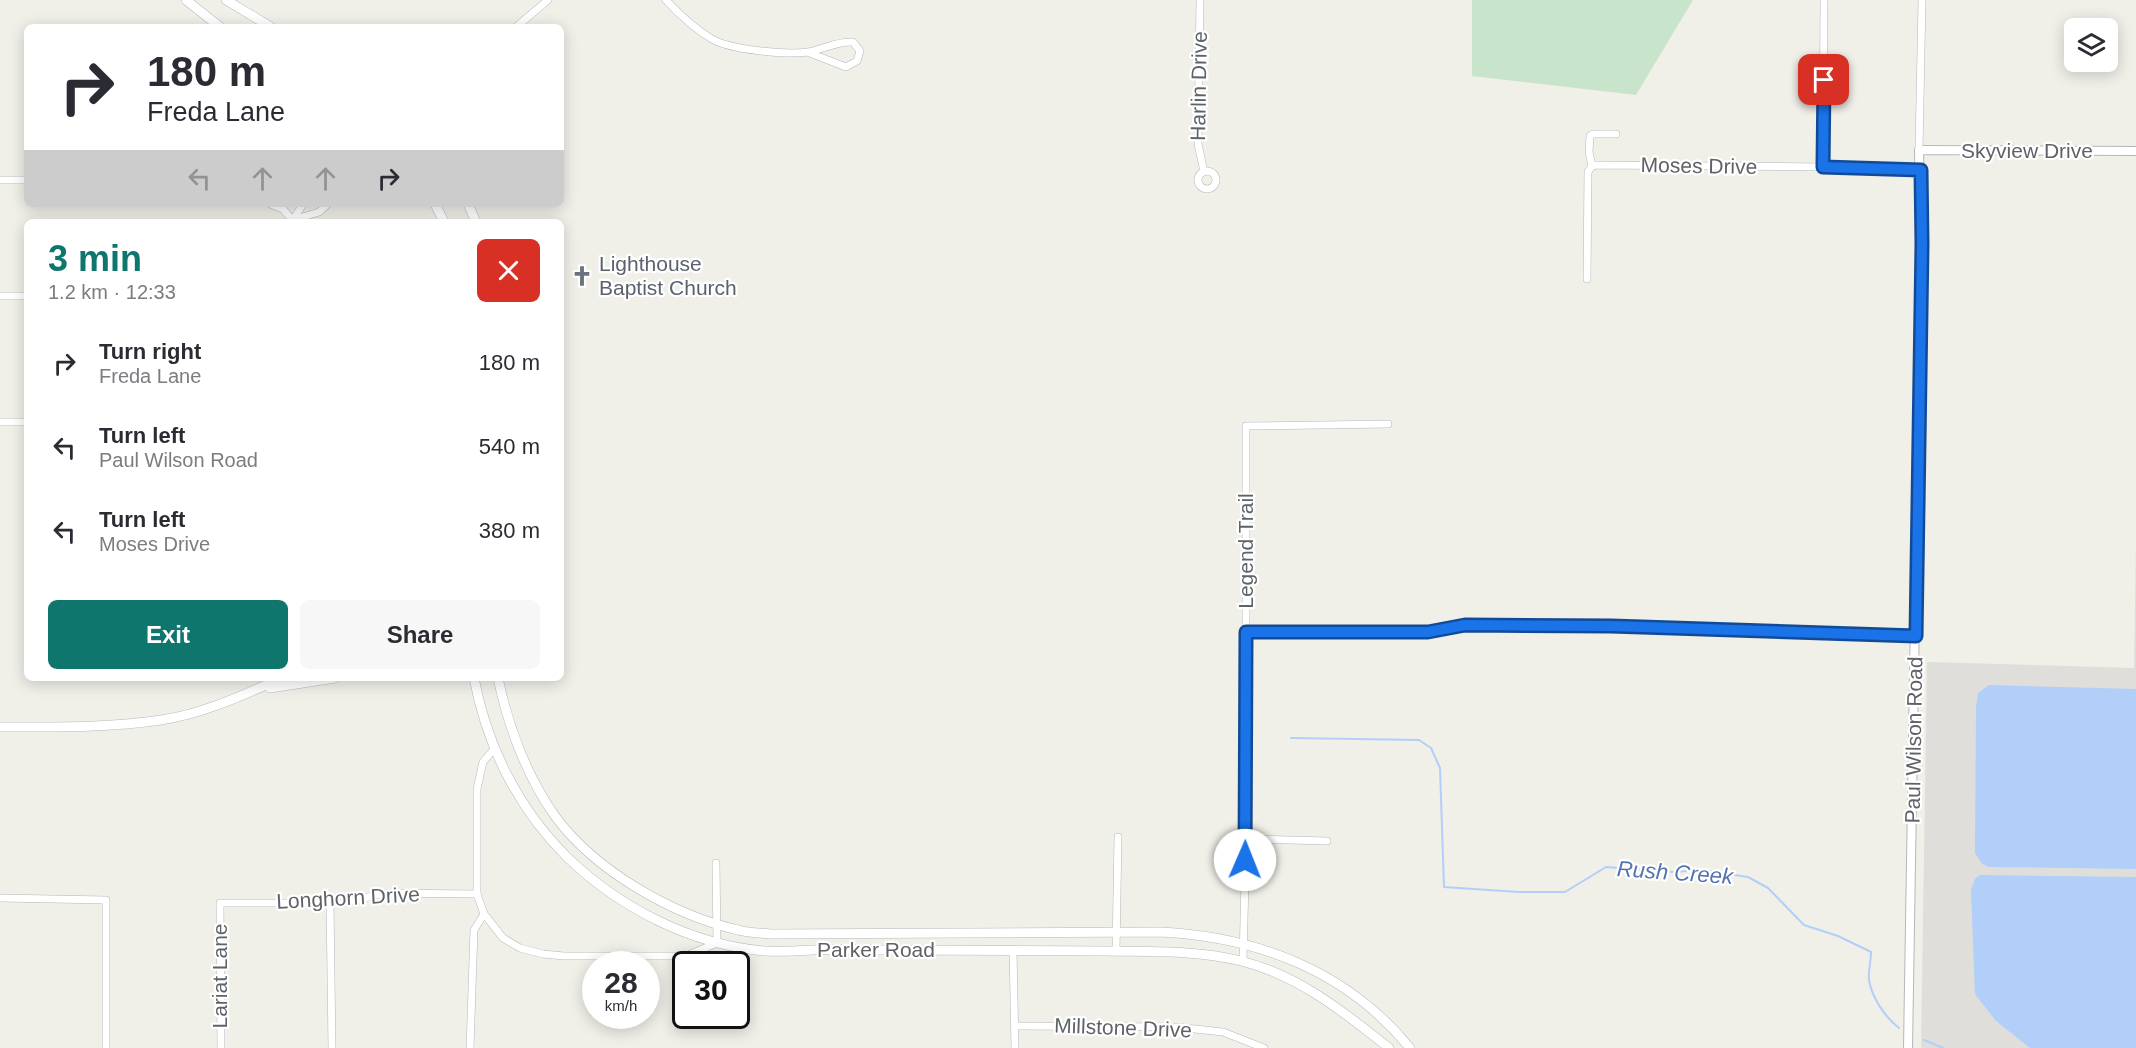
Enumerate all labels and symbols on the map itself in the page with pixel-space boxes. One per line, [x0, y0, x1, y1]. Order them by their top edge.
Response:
street label: Harlin Drive [1186, 31, 1211, 141]
pin [1798, 54, 1849, 105]
street label: Skyview Drive [1961, 139, 2093, 162]
street label: Moses Drive [1640, 153, 1758, 178]
place label: Lighthouse Baptist Church [599, 252, 737, 299]
church icon: Lighthouse Baptist Church [570, 264, 594, 288]
street label: Legend Trail [1234, 493, 1257, 609]
street label: Paul Wilson Road [1901, 656, 1926, 824]
position arrow [1213, 828, 1277, 892]
water label: Rush Creek [1616, 856, 1735, 889]
street label: Longhorn Drive [276, 882, 420, 913]
street label: Lariat Lane [208, 923, 231, 1029]
street label: Parker Road [817, 938, 935, 961]
speed limit sign: 30 [672, 951, 750, 1029]
street label: Millstone Drive [1054, 1014, 1192, 1041]

